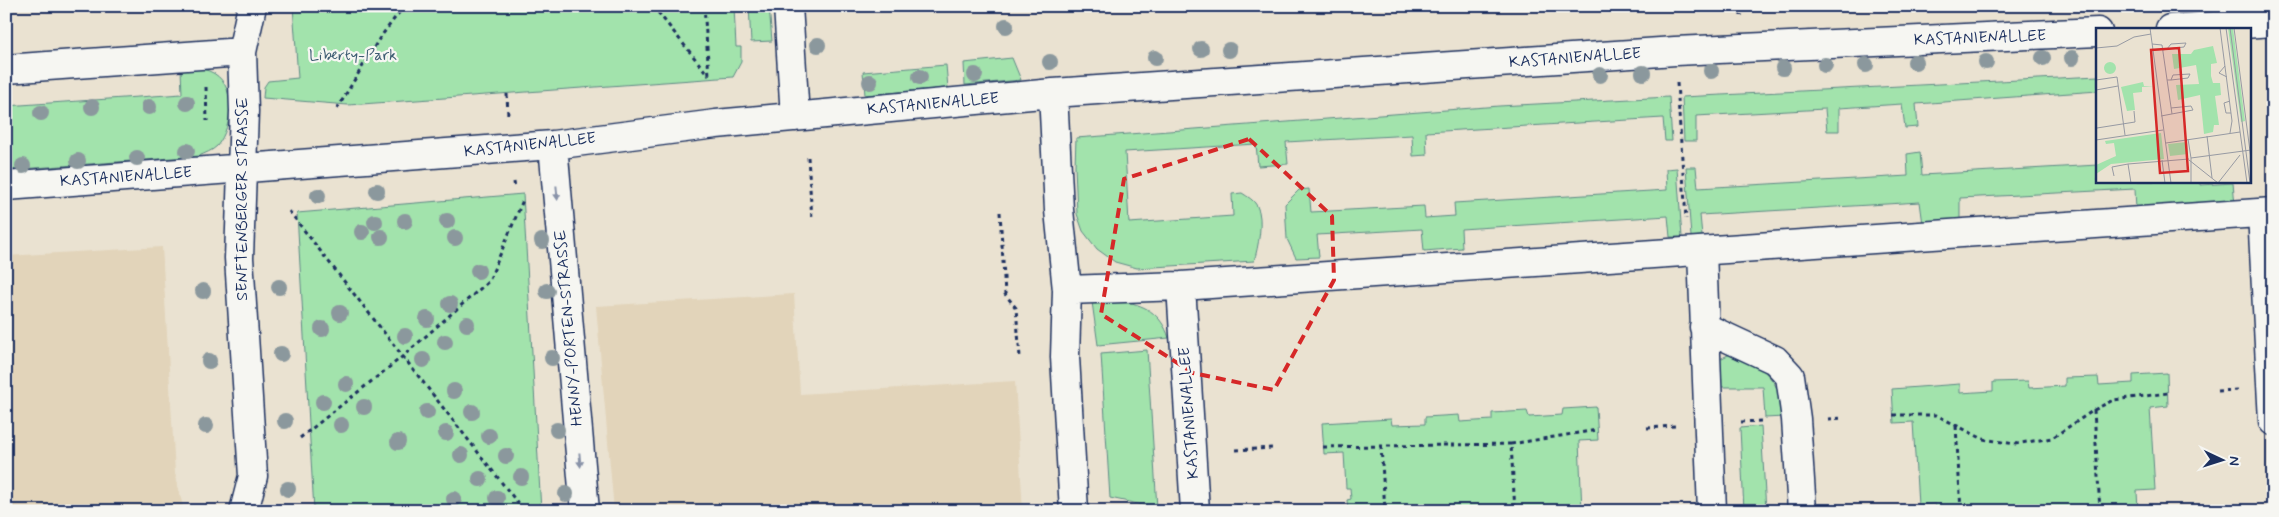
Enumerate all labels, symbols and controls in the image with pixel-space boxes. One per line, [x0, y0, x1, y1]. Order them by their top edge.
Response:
street label: KASTANIENALLEE [1913, 25, 2047, 51]
inset map [2096, 28, 2252, 182]
street label: KASTANIENALLEE [1508, 43, 1642, 73]
park label: Liberty-Park [309, 45, 397, 66]
street label: KASTANIENALLEE [866, 88, 1000, 120]
street label: SENFTENBERGER STRASSE [232, 97, 253, 301]
street label: KASTANIENALLEE [463, 128, 597, 162]
street label: KASTANIENALLEE [59, 162, 193, 192]
one-way arrow [553, 185, 561, 201]
street label: HENNY-PORTEN-STRASSE [550, 229, 588, 427]
street label: KASTANIENALLEE [1174, 346, 1204, 480]
north arrow [2196, 434, 2246, 484]
one-way arrow [576, 452, 584, 468]
text: N [2225, 456, 2243, 466]

